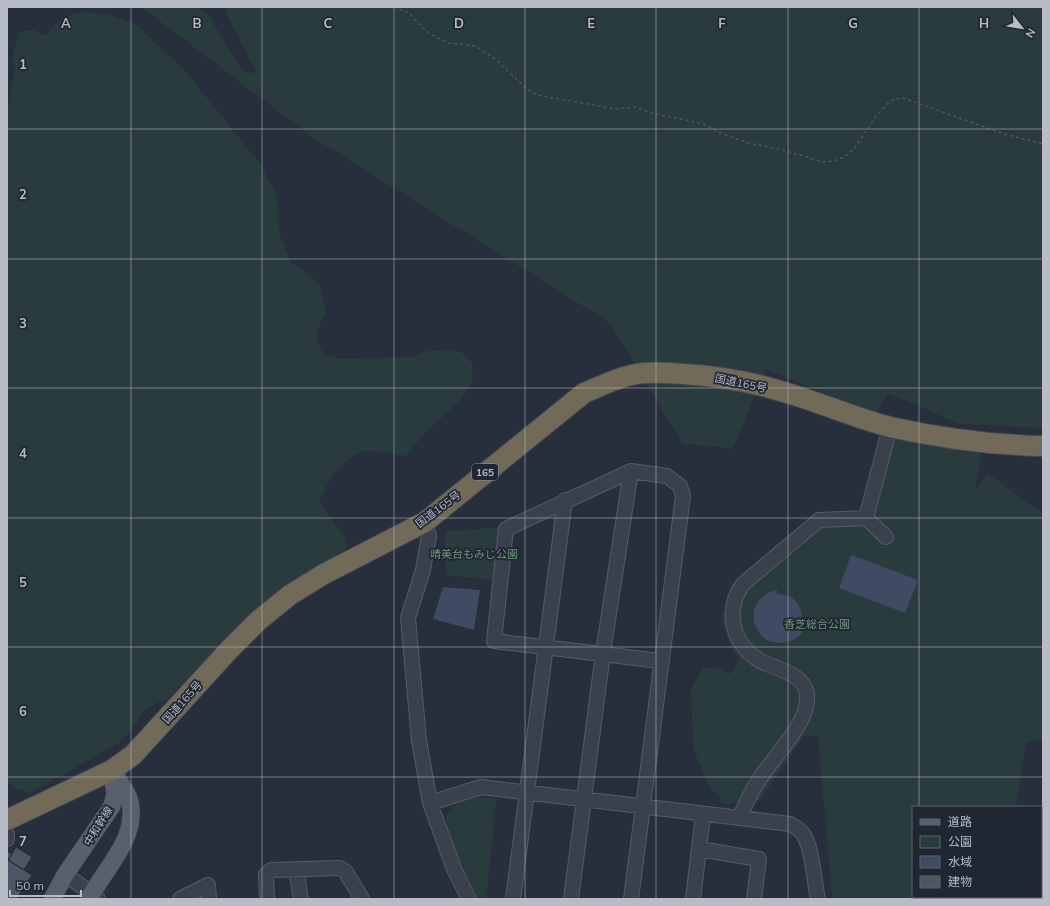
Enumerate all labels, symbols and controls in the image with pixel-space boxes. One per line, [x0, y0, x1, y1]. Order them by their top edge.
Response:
north arrow [1002, 8, 1042, 48]
text: A [61, 15, 71, 31]
text: B [193, 15, 202, 31]
text: C [324, 15, 333, 31]
text: D [454, 15, 464, 31]
text: E [587, 15, 595, 31]
text: F [718, 15, 726, 31]
text: G [848, 15, 858, 31]
text: H [979, 15, 989, 31]
text: N [1022, 26, 1039, 40]
text: 1 [19, 56, 27, 72]
text: 2 [19, 186, 27, 202]
text: 3 [19, 315, 27, 331]
street label: 国道165号 [714, 371, 768, 395]
text: 4 [19, 445, 27, 461]
road number: 165 [472, 464, 498, 480]
street label: 国道165号 [413, 488, 463, 530]
park label: 晴美台もみじ公園 [430, 547, 518, 561]
text: 5 [19, 574, 27, 590]
park label: 香芝総合公園 [784, 617, 850, 631]
street label: 国道165号 [159, 678, 205, 726]
text: 6 [19, 703, 27, 719]
street label: 中和幹線 [80, 804, 116, 848]
legend [912, 806, 1042, 898]
text: 道路 [948, 814, 972, 829]
text: 7 [19, 833, 27, 849]
text: 公園 [948, 834, 972, 849]
text: 水域 [948, 854, 972, 869]
scale bar [10, 872, 81, 898]
text: 建物 [948, 874, 972, 889]
text: 50 m [16, 878, 44, 893]

